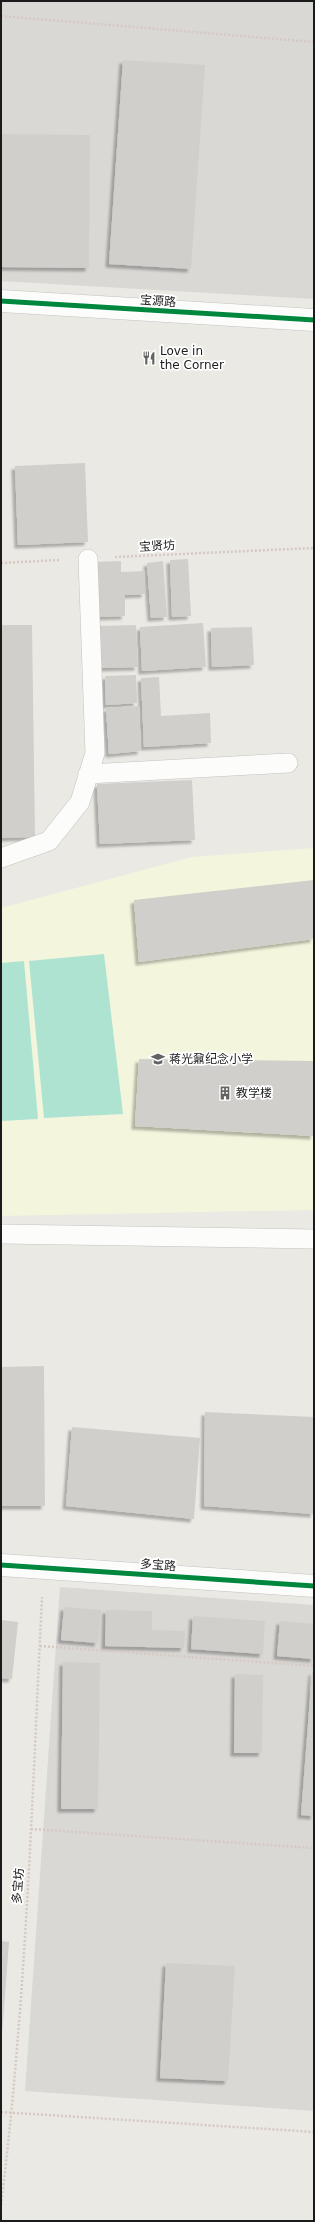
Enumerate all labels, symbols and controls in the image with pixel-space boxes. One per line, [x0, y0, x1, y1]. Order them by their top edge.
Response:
street label: 宝源路 [140, 293, 176, 309]
place label: Love in the Corner [160, 344, 224, 372]
restaurant icon: Love in the Corner [141, 350, 157, 366]
street label: 宝贤坊 [139, 538, 175, 554]
school or university icon: 蒋光鼐纪念小学 [150, 1051, 166, 1067]
place label: 蒋光鼐纪念小学 [169, 1052, 253, 1066]
building icon: 教学楼 [217, 1085, 233, 1101]
place label: 教学楼 [236, 1086, 272, 1100]
street label: 多宝路 [140, 1557, 176, 1573]
street label: 多宝坊 [10, 1868, 26, 1904]

